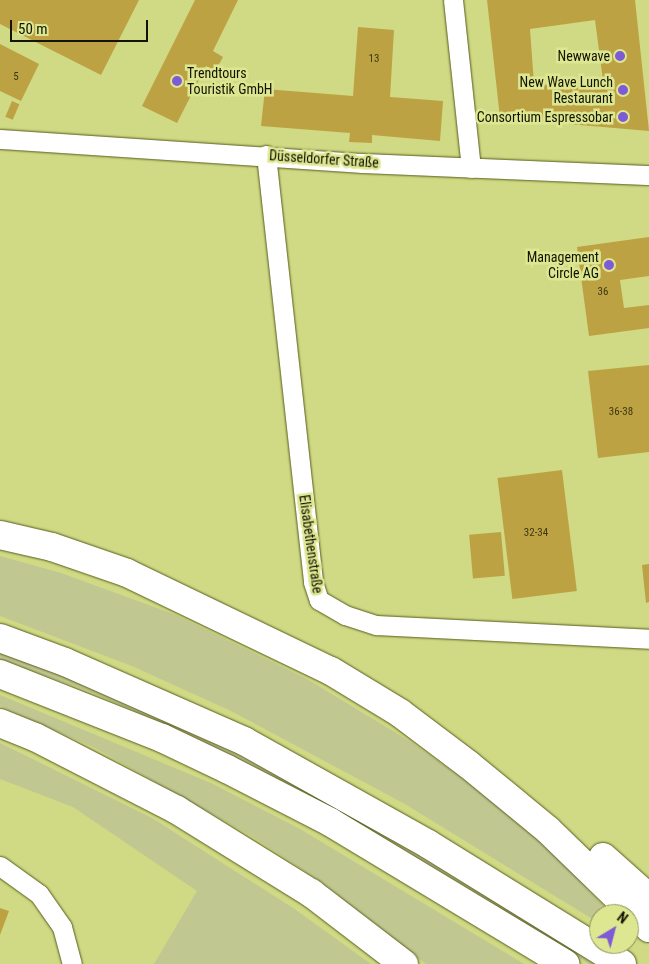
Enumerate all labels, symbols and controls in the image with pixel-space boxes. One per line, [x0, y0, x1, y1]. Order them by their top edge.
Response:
scale bar [12, 10, 150, 42]
text: 50 m [18, 20, 48, 38]
place label: Newwave [558, 48, 610, 64]
marker: Newwave [614, 50, 626, 62]
house number: 13 [369, 52, 379, 66]
place label: Trendtours Touristik GmbH [187, 65, 273, 98]
house number: 5 [13, 70, 19, 84]
place label: New Wave Lunch Restaurant [520, 74, 613, 106]
marker: Trendtours Touristik GmbH [171, 75, 183, 87]
marker: New Wave Lunch Restaurant [617, 84, 629, 96]
place label: Consortium Espressobar [477, 109, 613, 125]
marker: Consortium Espressobar [617, 111, 629, 123]
street label: Düsseldorfer Straße [269, 147, 379, 171]
place label: Management Circle AG [527, 249, 599, 282]
marker: Management Circle AG [603, 259, 615, 271]
house number: 36 [598, 285, 608, 299]
house number: 36-38 [609, 405, 633, 419]
street label: Elisabethenstraße [296, 494, 326, 594]
house number: 32-34 [524, 526, 548, 540]
north arrow [589, 904, 639, 954]
text: N [614, 909, 631, 927]

